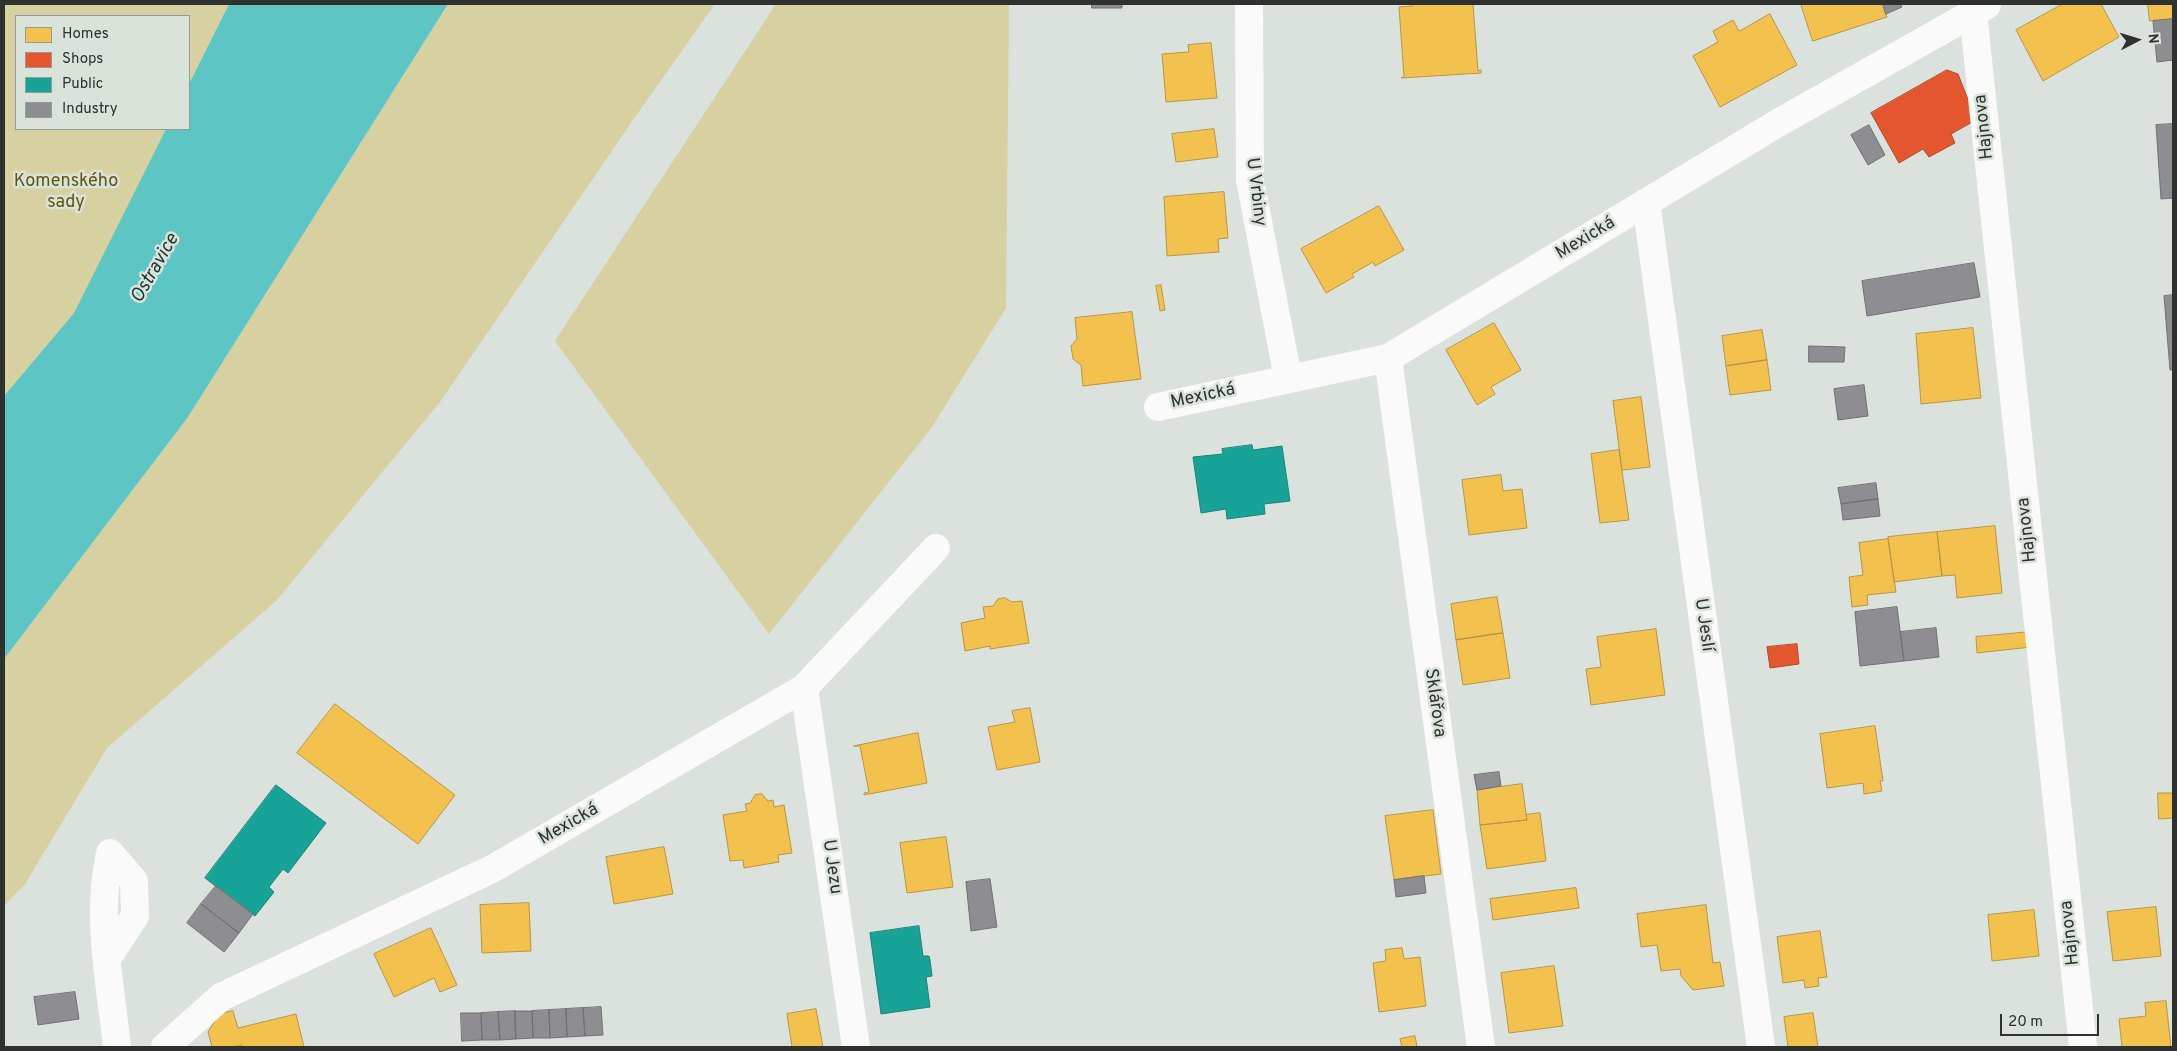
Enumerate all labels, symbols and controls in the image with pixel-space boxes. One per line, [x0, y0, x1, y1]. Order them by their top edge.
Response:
legend [15, 15, 190, 130]
north arrow [2112, 15, 2162, 65]
text: Homes [62, 25, 109, 44]
text: N [2144, 33, 2161, 44]
text: Shops [62, 50, 103, 69]
text: Public [62, 75, 103, 94]
street label: Hajnova [1971, 93, 1999, 161]
text: Industry [62, 100, 118, 119]
street label: U Vrbiny [1240, 156, 1270, 228]
park label: Komenského sady [14, 171, 118, 213]
street label: Mexická [1552, 213, 1620, 265]
water label: Ostravice [127, 230, 185, 308]
street label: Mexická [1169, 380, 1237, 414]
street label: Hajnova [2014, 496, 2042, 564]
street label: U Jeslí [1689, 597, 1717, 653]
street label: Sklářova [1418, 667, 1450, 739]
street label: Mexická [535, 799, 603, 851]
street label: U Jezu [816, 838, 846, 896]
street label: Hajnova [2057, 899, 2085, 967]
scale bar [2002, 1004, 2101, 1036]
text: 20 m [2008, 1013, 2043, 1032]

